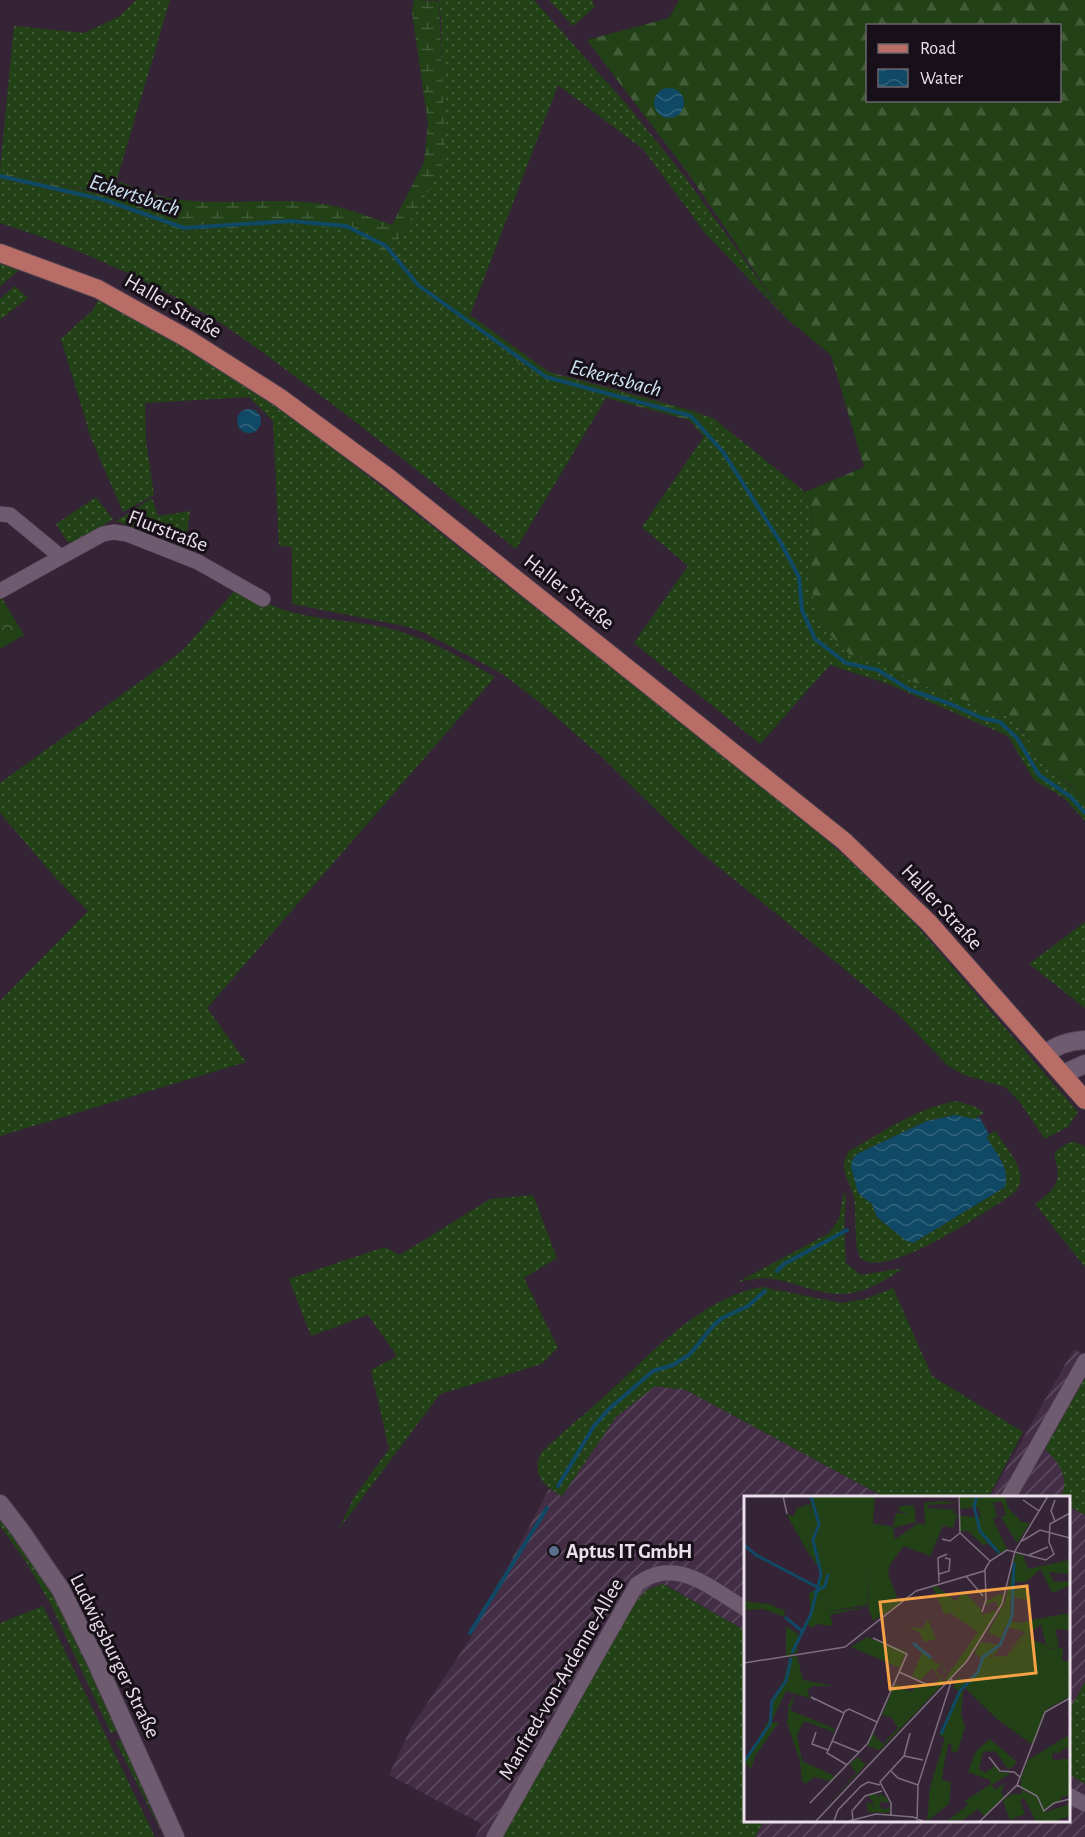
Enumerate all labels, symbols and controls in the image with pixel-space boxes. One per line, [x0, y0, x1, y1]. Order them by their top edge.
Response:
legend [866, 24, 1061, 102]
text: Road [920, 40, 956, 58]
text: Water [920, 70, 963, 88]
water label: Eckertsbach [87, 170, 183, 220]
street label: Haller Straße [121, 270, 225, 342]
water label: Eckertsbach [568, 355, 664, 401]
street label: Flurstraße [125, 506, 211, 556]
street label: Haller Straße [520, 550, 618, 634]
street label: Haller Straße [897, 860, 987, 954]
inset map [744, 1496, 1070, 1822]
place label: Aptus IT GmbH [566, 1541, 692, 1562]
marker: Aptus IT GmbH [547, 1544, 561, 1558]
street label: Ludwigsburger Straße [66, 1571, 164, 1741]
street label: Manfred-von-Ardenne-Allee [495, 1575, 627, 1783]

